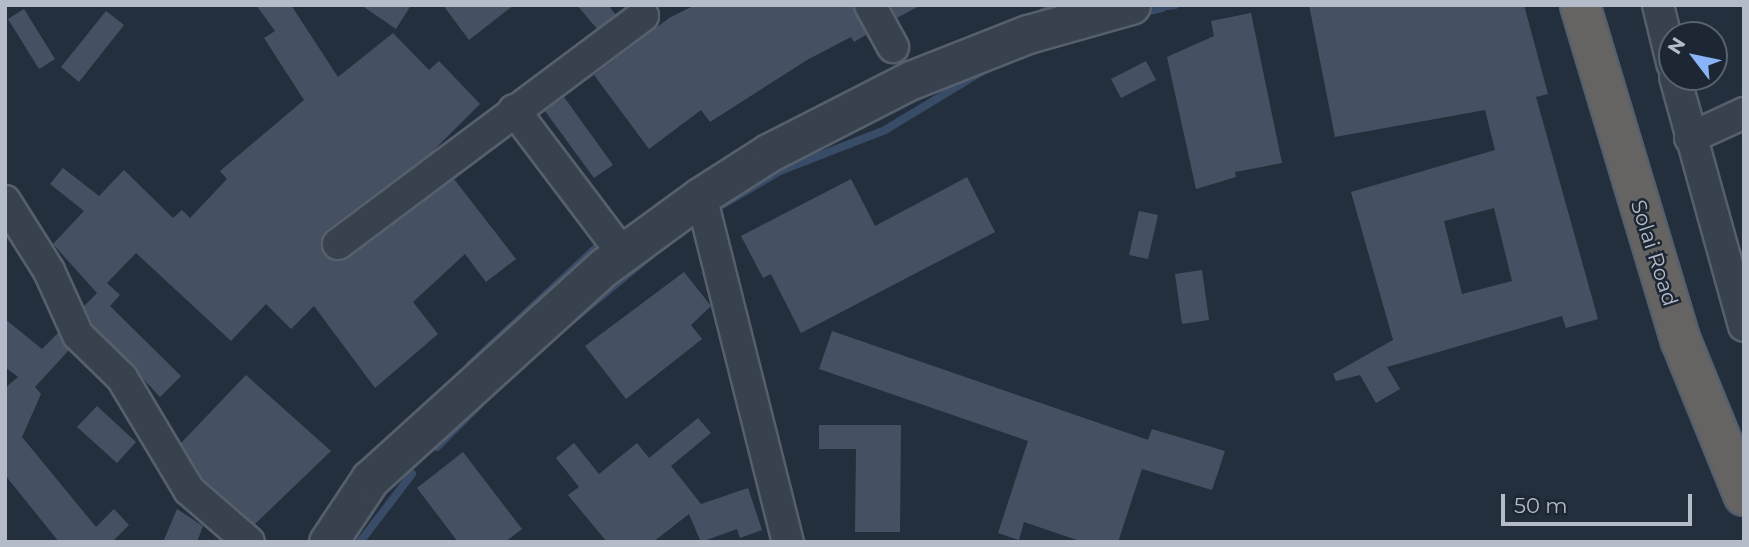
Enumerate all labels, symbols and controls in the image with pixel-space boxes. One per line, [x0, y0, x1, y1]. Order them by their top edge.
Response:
north arrow [1658, 21, 1728, 91]
text: N [1663, 33, 1690, 58]
street label: Solai Road [1625, 197, 1683, 309]
scale bar [1504, 480, 1695, 524]
text: 50 m [1514, 493, 1568, 518]

